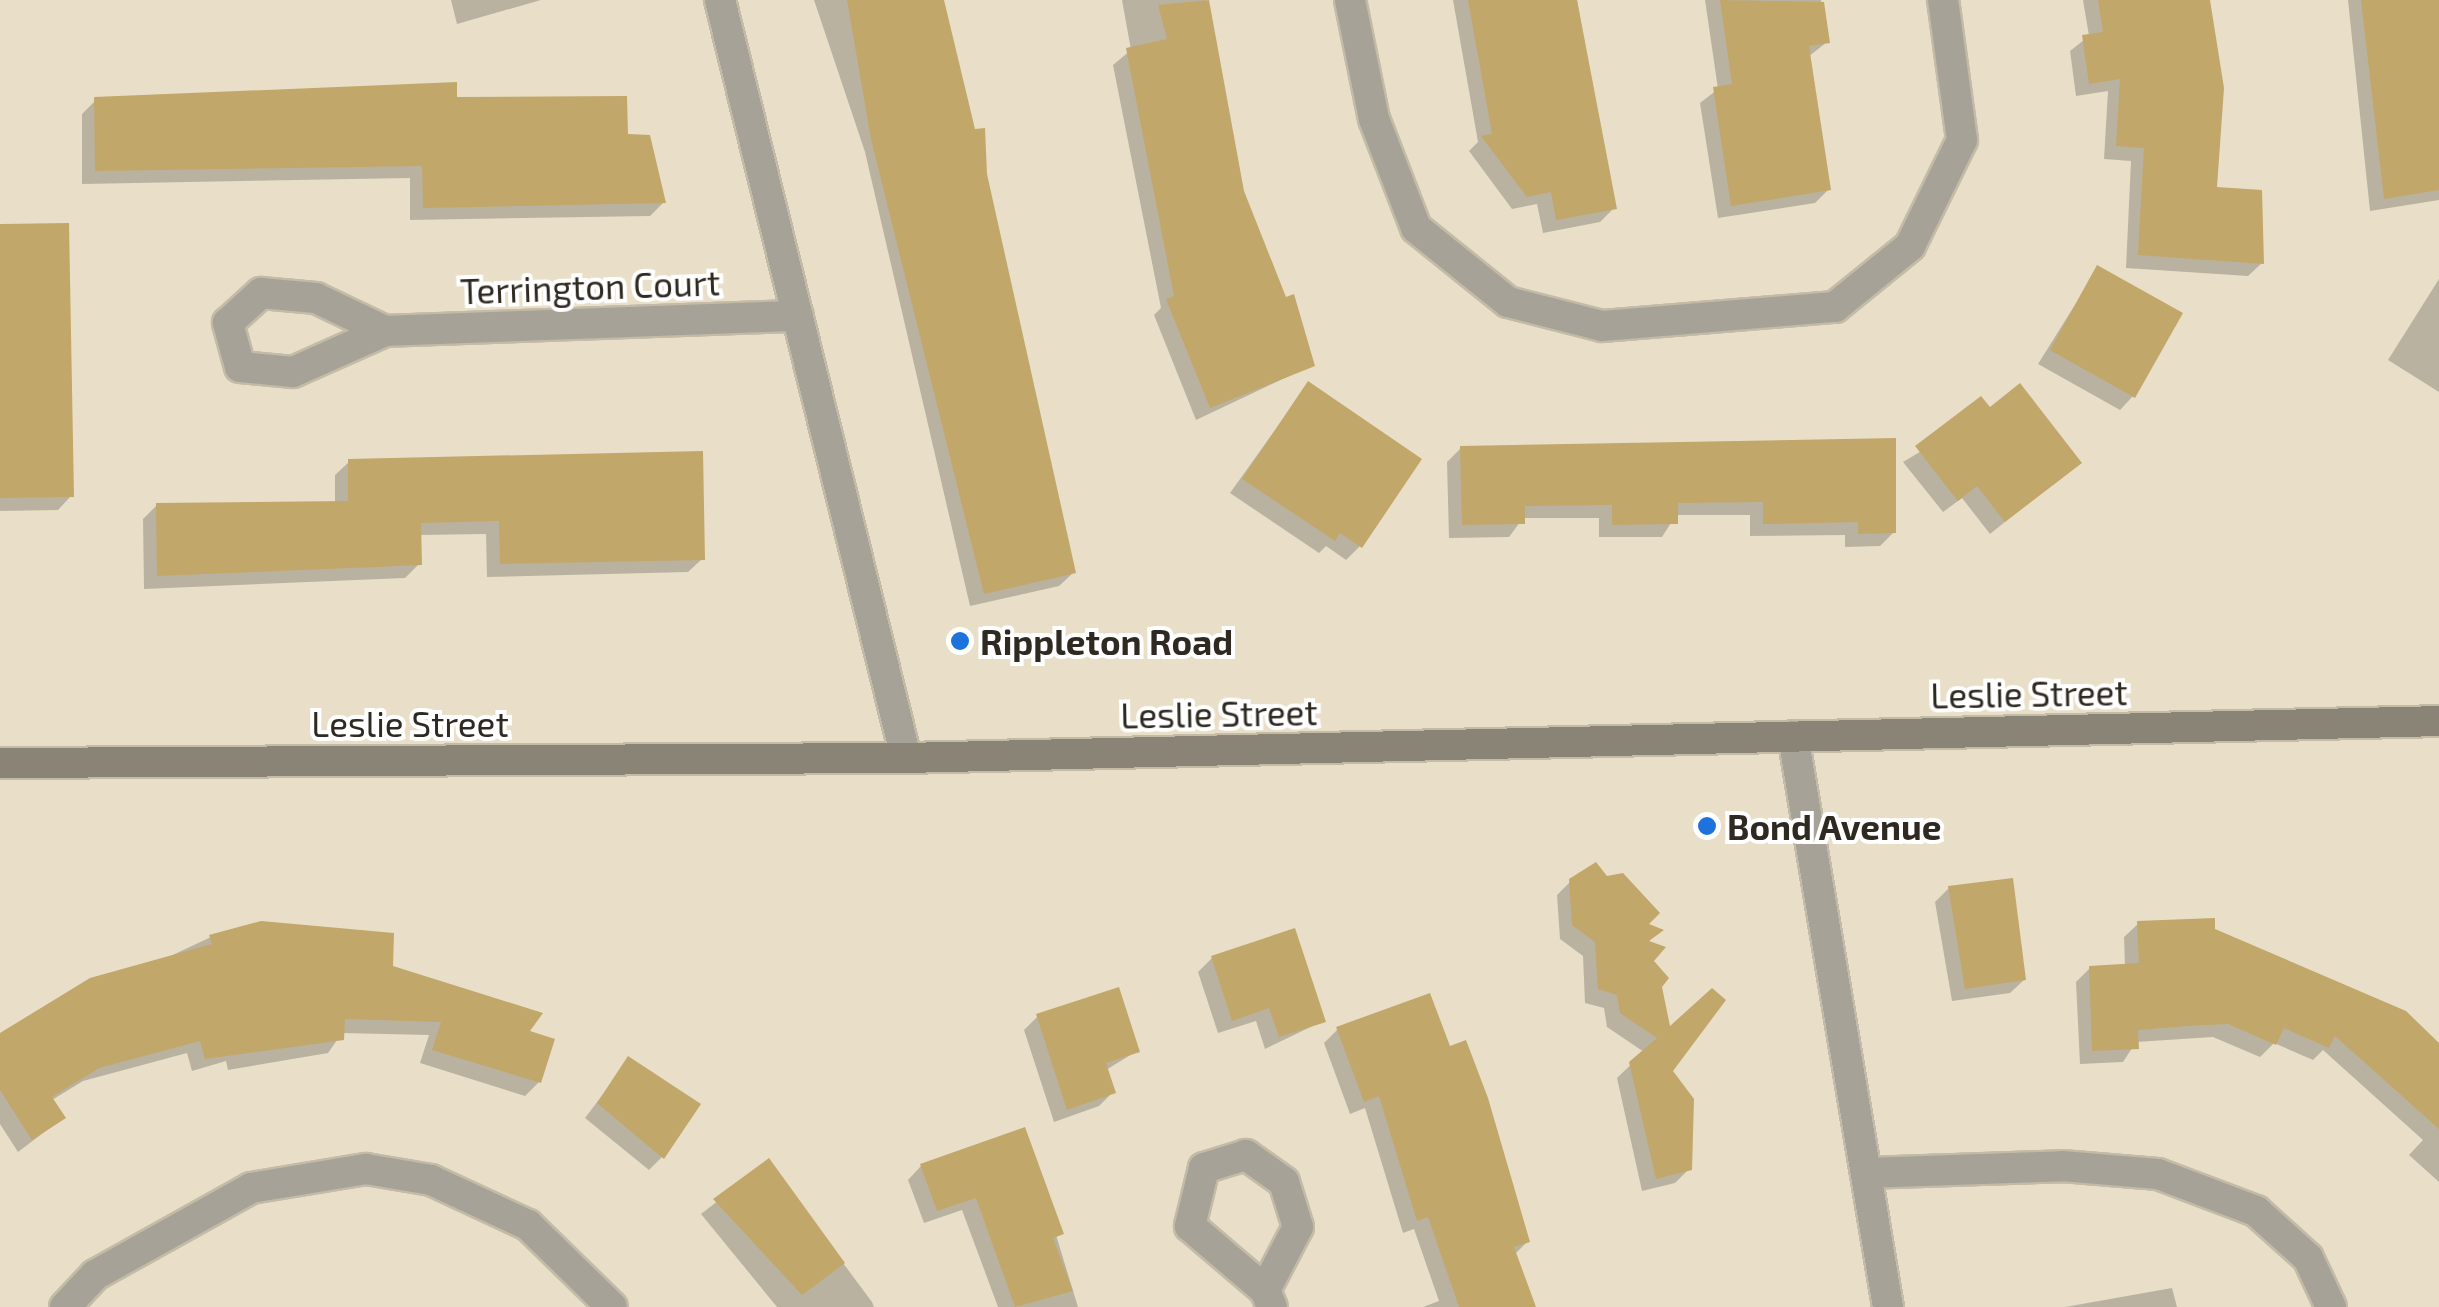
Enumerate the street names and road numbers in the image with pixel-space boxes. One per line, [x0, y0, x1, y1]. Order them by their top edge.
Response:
street label: Terrington Court [459, 260, 721, 312]
street label: Leslie Street [1930, 670, 2128, 716]
street label: Leslie Street [1120, 690, 1318, 736]
street label: Leslie Street [311, 702, 509, 744]

